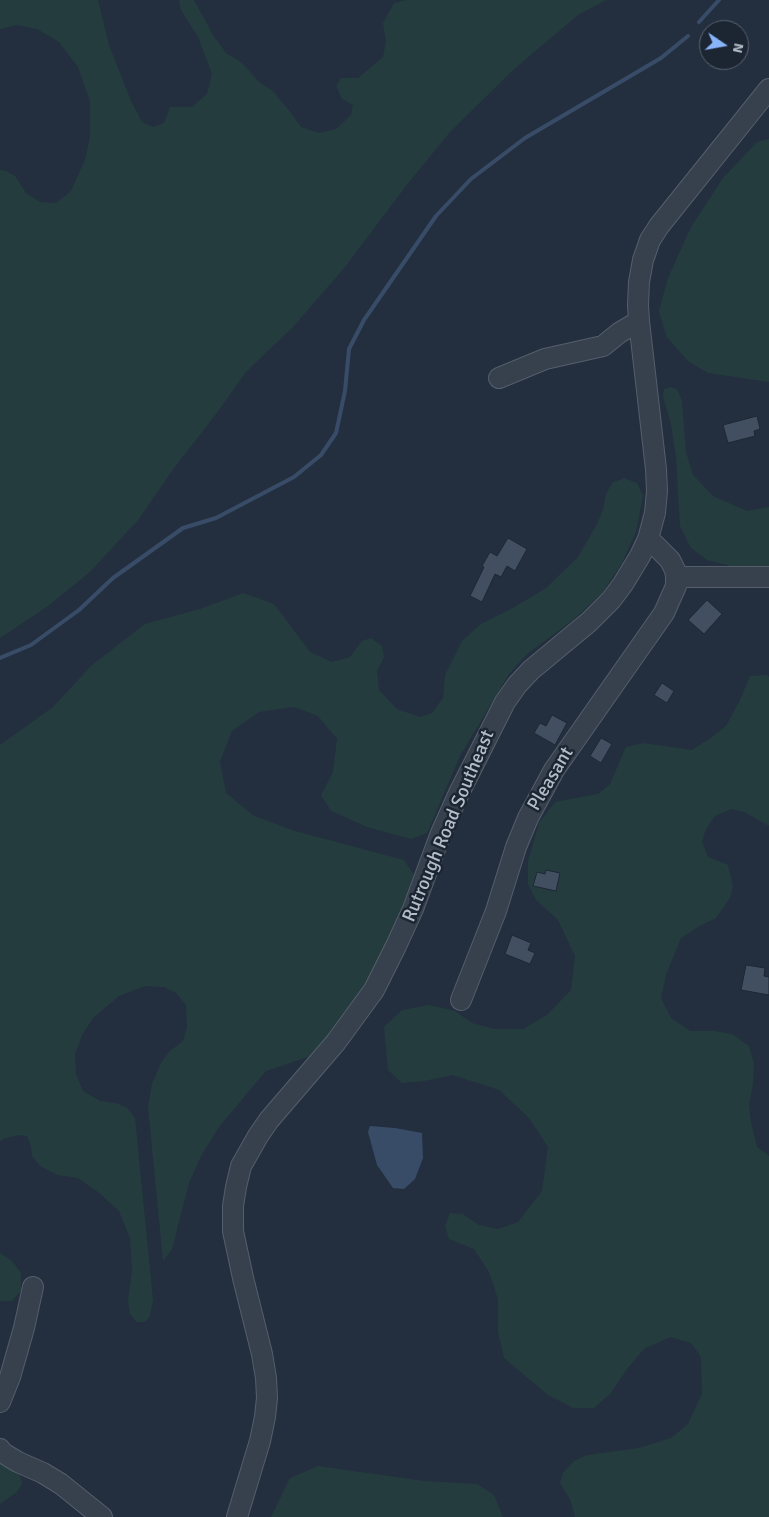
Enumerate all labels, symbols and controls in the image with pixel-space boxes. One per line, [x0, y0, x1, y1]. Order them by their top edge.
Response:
north arrow [699, 20, 749, 70]
text: N [729, 41, 748, 55]
street label: Rutrough Road Southeast [398, 727, 500, 925]
street label: Pleasant [523, 743, 579, 815]

